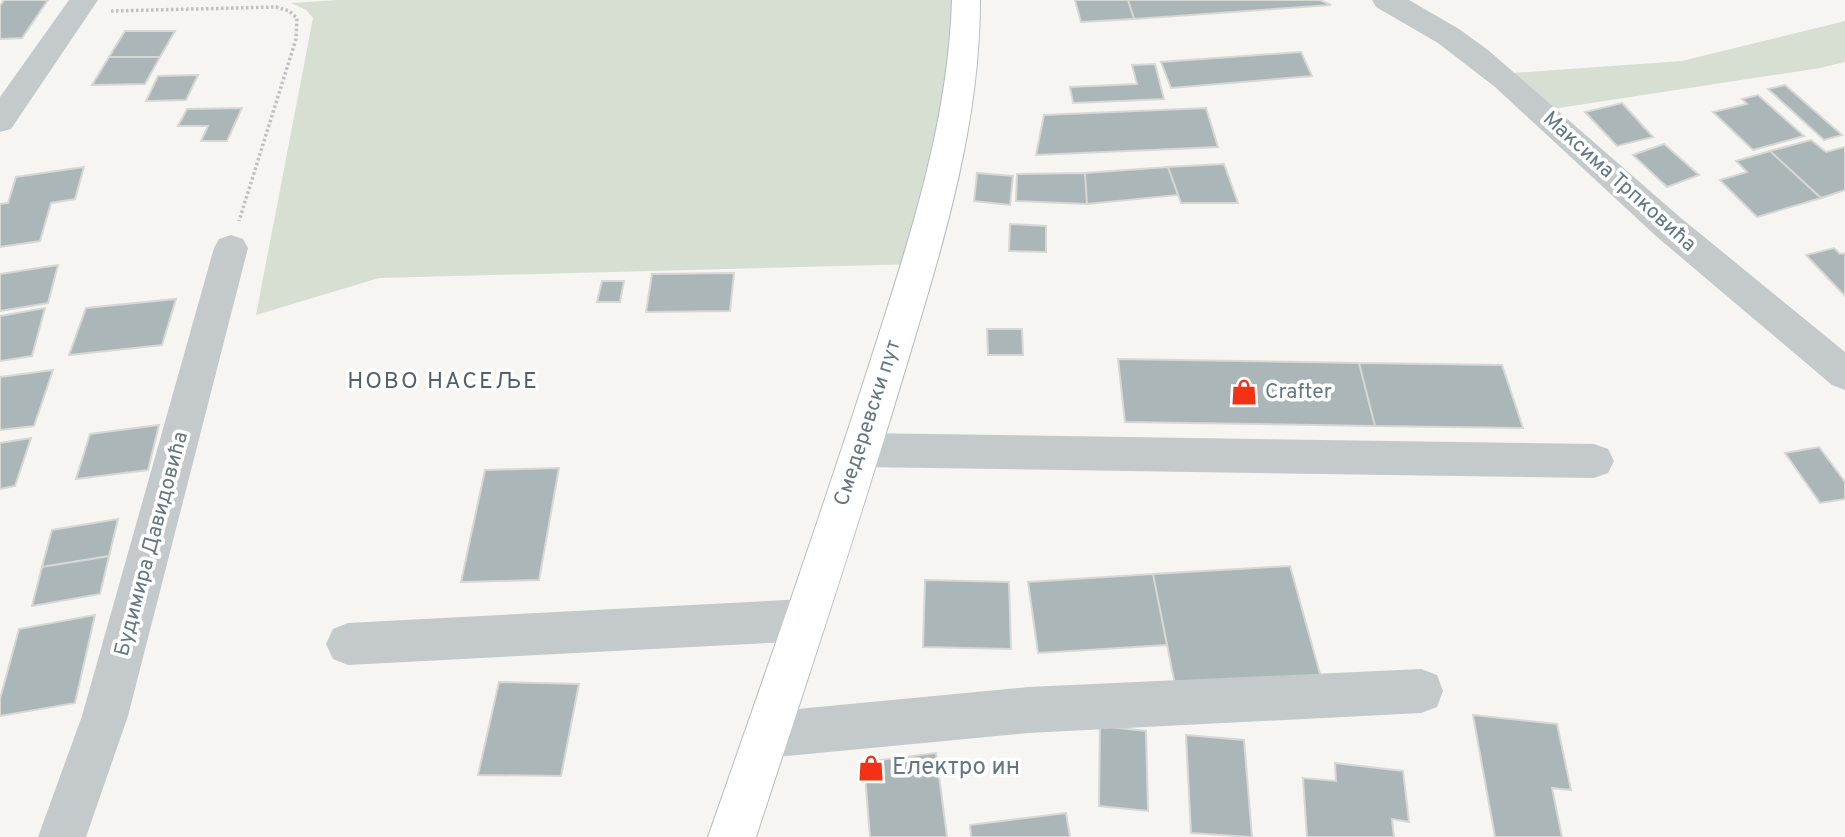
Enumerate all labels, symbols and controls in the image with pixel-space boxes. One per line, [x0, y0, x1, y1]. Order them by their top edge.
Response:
street label: Максима Трпковића [1537, 106, 1701, 258]
street label: Смедеревски пут [828, 337, 908, 509]
district label: НОВО НАСЕЉЕ [347, 368, 539, 397]
shop icon: Crafter [1229, 377, 1259, 407]
place label: Crafter [1265, 379, 1332, 406]
street label: Будимира Давидовића [109, 429, 195, 659]
shop icon: Електро ин [856, 753, 886, 783]
place label: Електро ин [892, 753, 1020, 783]

